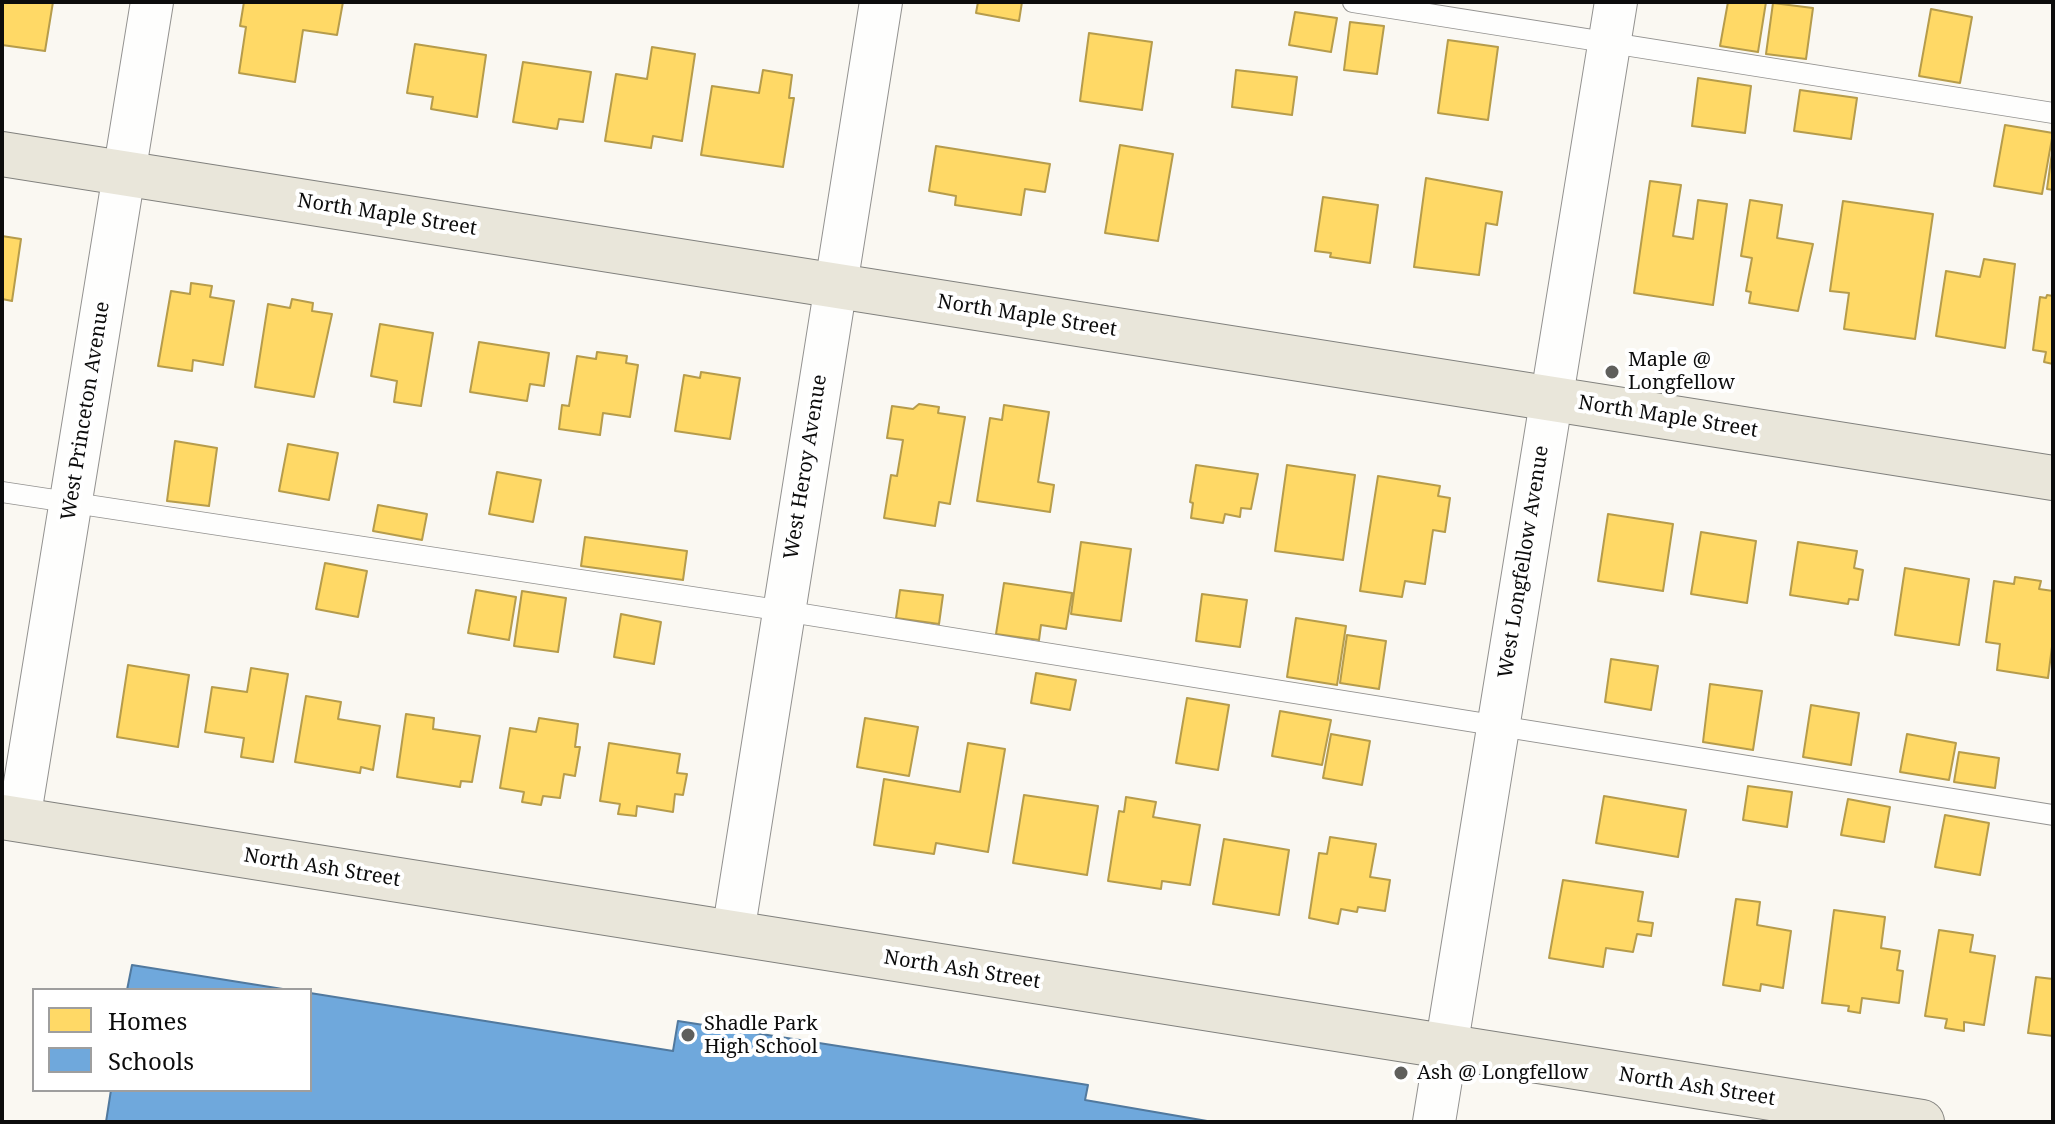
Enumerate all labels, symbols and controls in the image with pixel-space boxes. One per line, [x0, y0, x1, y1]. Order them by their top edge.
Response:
street label: North Maple Street [296, 189, 478, 241]
street label: North Maple Street [936, 290, 1118, 342]
street label: West Princeton Avenue [57, 300, 115, 522]
place label: Maple @ Longfellow [1628, 348, 1735, 395]
marker: Maple @ Longfellow [1603, 363, 1621, 381]
street label: West Heroy Avenue [780, 373, 832, 561]
street label: North Maple Street [1577, 391, 1759, 443]
street label: West Longfellow Avenue [1494, 444, 1554, 680]
street label: North Ash Street [242, 844, 402, 892]
street label: North Ash Street [882, 946, 1042, 994]
legend [32, 988, 312, 1092]
text: Homes [108, 1004, 187, 1037]
place label: Shadle Park High School [704, 1012, 818, 1059]
marker: Shadle Park High School [679, 1026, 697, 1044]
text: Schools [108, 1044, 194, 1077]
place label: Ash @ Longfellow [1417, 1061, 1589, 1085]
street label: North Ash Street [1617, 1063, 1777, 1111]
marker: Ash @ Longfellow [1392, 1064, 1410, 1082]

